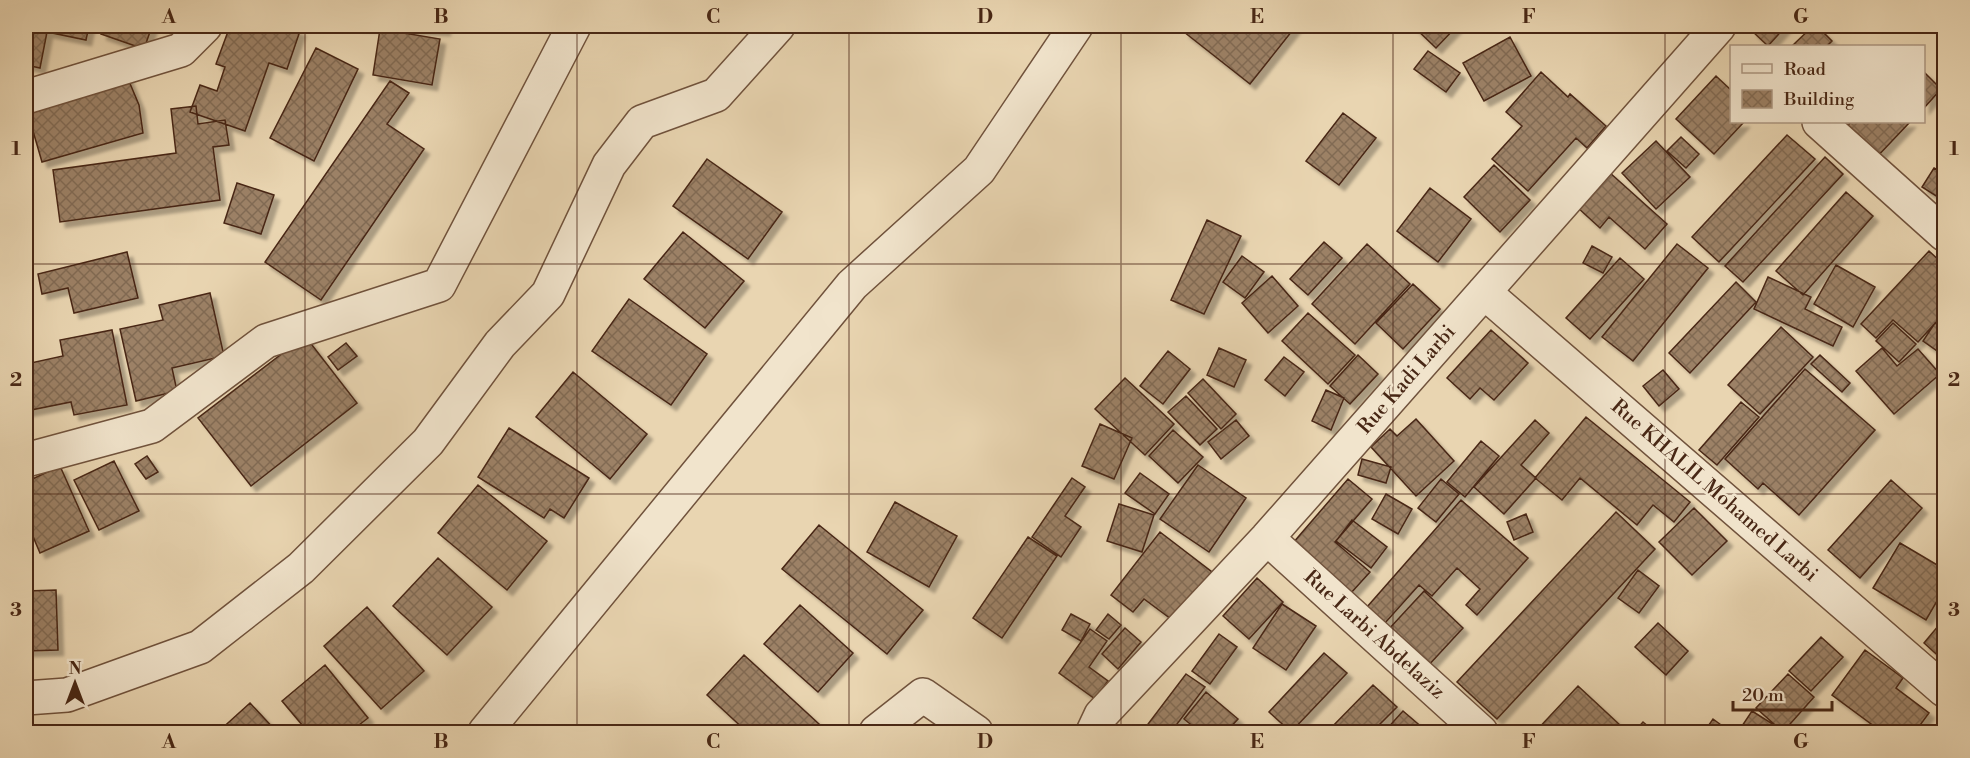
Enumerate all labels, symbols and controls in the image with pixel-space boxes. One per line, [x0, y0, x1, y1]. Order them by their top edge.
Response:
text: A [161, 5, 177, 30]
text: B [433, 5, 449, 30]
text: C [706, 5, 720, 30]
text: D [977, 5, 993, 30]
text: E [1250, 5, 1264, 30]
text: F [1522, 5, 1536, 30]
text: G [1793, 5, 1809, 30]
legend [1730, 45, 1925, 123]
text: Road [1784, 58, 1827, 81]
text: Building [1783, 88, 1855, 111]
text: 1 [11, 137, 21, 162]
text: 1 [1949, 137, 1959, 162]
street label: Rue Kadi Larbi [1353, 320, 1462, 440]
text: 2 [10, 368, 22, 393]
text: 2 [1948, 368, 1960, 393]
street label: Rue KHALIL Mohamed Larbi [1605, 394, 1823, 588]
street label: Rue Larbi Abdelaziz [1298, 565, 1450, 705]
text: 3 [10, 598, 22, 623]
text: 3 [1948, 598, 1960, 623]
north arrow [45, 653, 105, 713]
text: N [69, 659, 82, 679]
scale bar [1733, 674, 1832, 712]
text: 20 m [1742, 684, 1784, 707]
text: A [161, 730, 177, 755]
text: B [433, 730, 449, 755]
text: C [706, 730, 720, 755]
text: D [977, 730, 993, 755]
text: E [1250, 730, 1264, 755]
text: F [1522, 730, 1536, 755]
text: G [1793, 730, 1809, 755]

